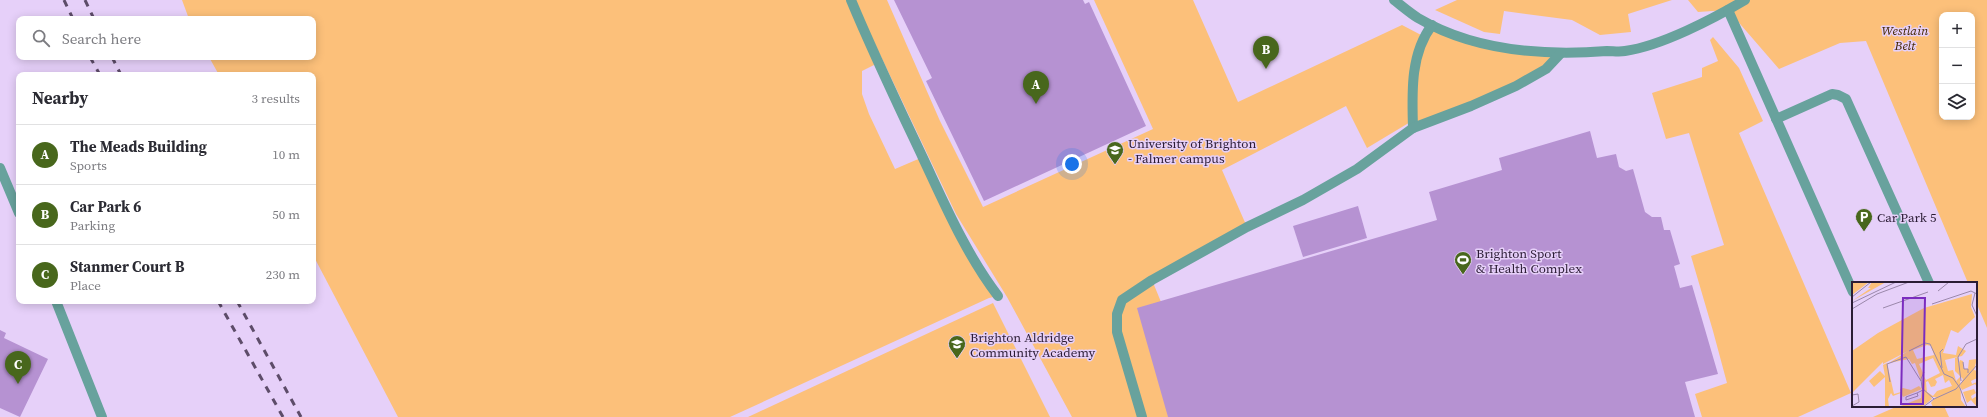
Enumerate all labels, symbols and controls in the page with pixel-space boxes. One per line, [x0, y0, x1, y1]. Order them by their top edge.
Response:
map controls [1939, 12, 1975, 120]
button: + [1939, 12, 1975, 48]
search box [16, 16, 316, 60]
park label: Westlain Belt [1882, 22, 1929, 54]
icon: search [30, 27, 52, 49]
text: Search here [62, 28, 141, 49]
pin: B [1253, 36, 1279, 69]
button: − [1939, 48, 1975, 84]
pin: A [1023, 71, 1049, 104]
button: layers [1939, 84, 1975, 120]
text: Nearby [32, 86, 88, 110]
text: 3 results [252, 90, 300, 107]
place label: University of Brighton - Falmer campus [1128, 135, 1256, 167]
text: The Meads Building [70, 136, 207, 157]
school or university icon: University of Brighton - Falmer campus [1105, 140, 1125, 165]
text: A [41, 146, 49, 163]
text: 10 m [272, 146, 300, 163]
your location [1062, 154, 1082, 174]
text: Sports [70, 157, 107, 174]
text: Car Park 6 [70, 196, 141, 217]
text: B [41, 206, 49, 223]
text: 50 m [272, 206, 300, 223]
parking icon: Car Park 5 [1854, 207, 1874, 232]
place label: Car Park 5 [1877, 209, 1937, 226]
text: Parking [70, 217, 115, 234]
place label: Brighton Sport & Health Complex [1476, 245, 1582, 277]
sports icon: Brighton Sport & Health Complex [1453, 250, 1473, 275]
text: Stanmer Court B [70, 256, 184, 277]
text: C [41, 266, 49, 283]
text: 230 m [266, 266, 300, 283]
text: Place [70, 277, 101, 294]
inset map [1852, 282, 1977, 407]
place label: Brighton Aldridge Community Academy [970, 329, 1096, 361]
school or university icon: Brighton Aldridge Community Academy [947, 334, 967, 359]
pin: C [5, 351, 31, 384]

